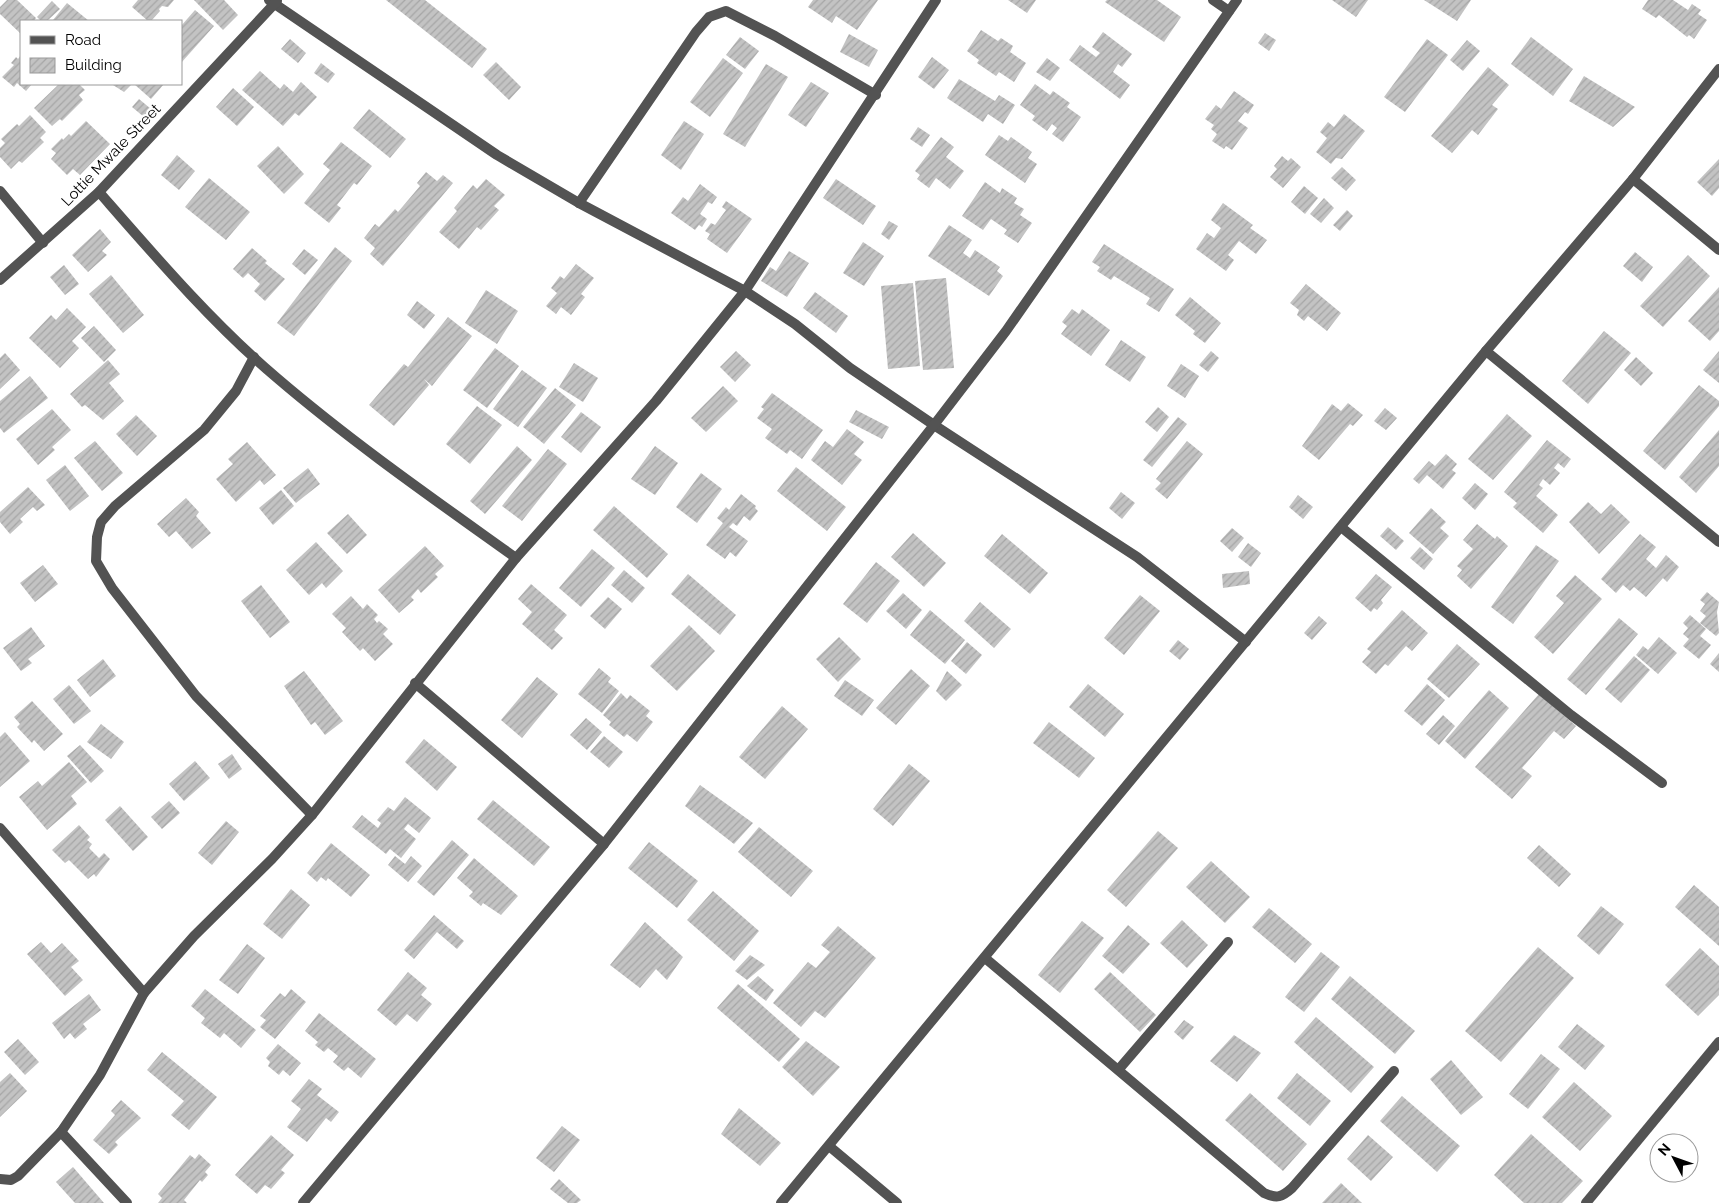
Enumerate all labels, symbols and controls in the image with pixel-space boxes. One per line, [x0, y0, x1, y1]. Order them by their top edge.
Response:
legend [20, 20, 182, 85]
text: Road [65, 31, 101, 49]
text: Building [65, 56, 122, 74]
street label: Lottie Mwale Street [58, 100, 164, 210]
north arrow [1649, 1133, 1699, 1183]
text: N [1655, 1140, 1674, 1159]

